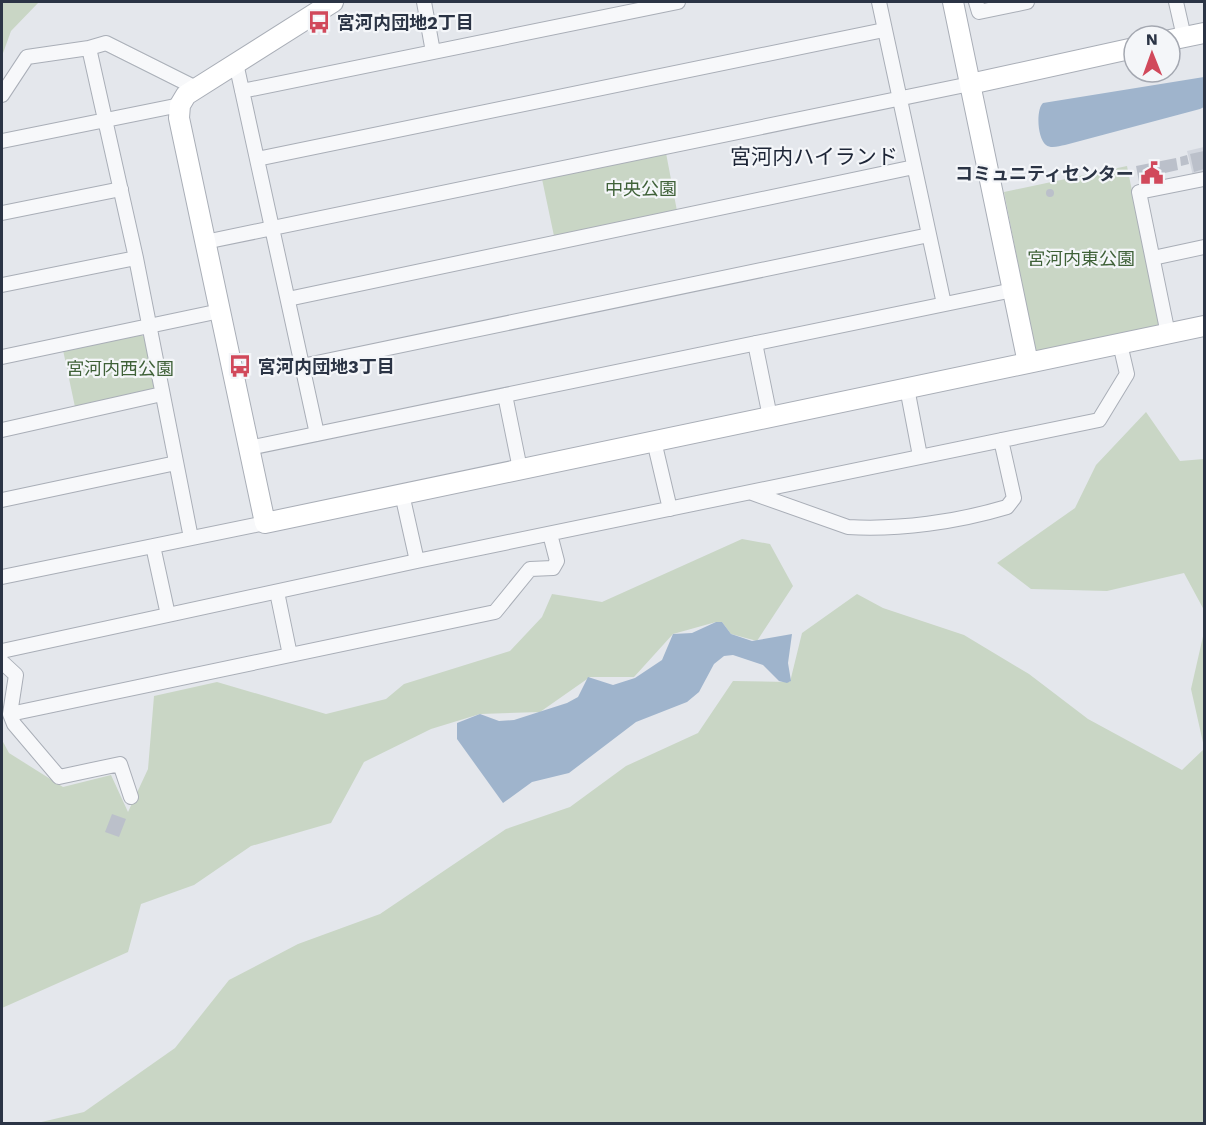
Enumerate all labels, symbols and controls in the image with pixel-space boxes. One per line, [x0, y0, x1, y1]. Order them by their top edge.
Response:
bus stop icon: 宮河内団地2丁目 [306, 9, 332, 35]
place label: 宮河内団地2丁目 [337, 12, 474, 33]
north arrow [1122, 24, 1182, 84]
text: N [1146, 30, 1158, 49]
district label: 宮河内ハイランド [730, 144, 898, 169]
public building icon: コミュニティセンター [1139, 160, 1165, 186]
place label: コミュニティセンター [955, 163, 1134, 184]
park label: 中央公園 [605, 178, 677, 199]
park label: 宮河内東公園 [1027, 248, 1135, 269]
bus stop icon: 宮河内団地3丁目 [227, 353, 253, 379]
place label: 宮河内団地3丁目 [258, 356, 395, 377]
park label: 宮河内西公園 [66, 358, 174, 379]

